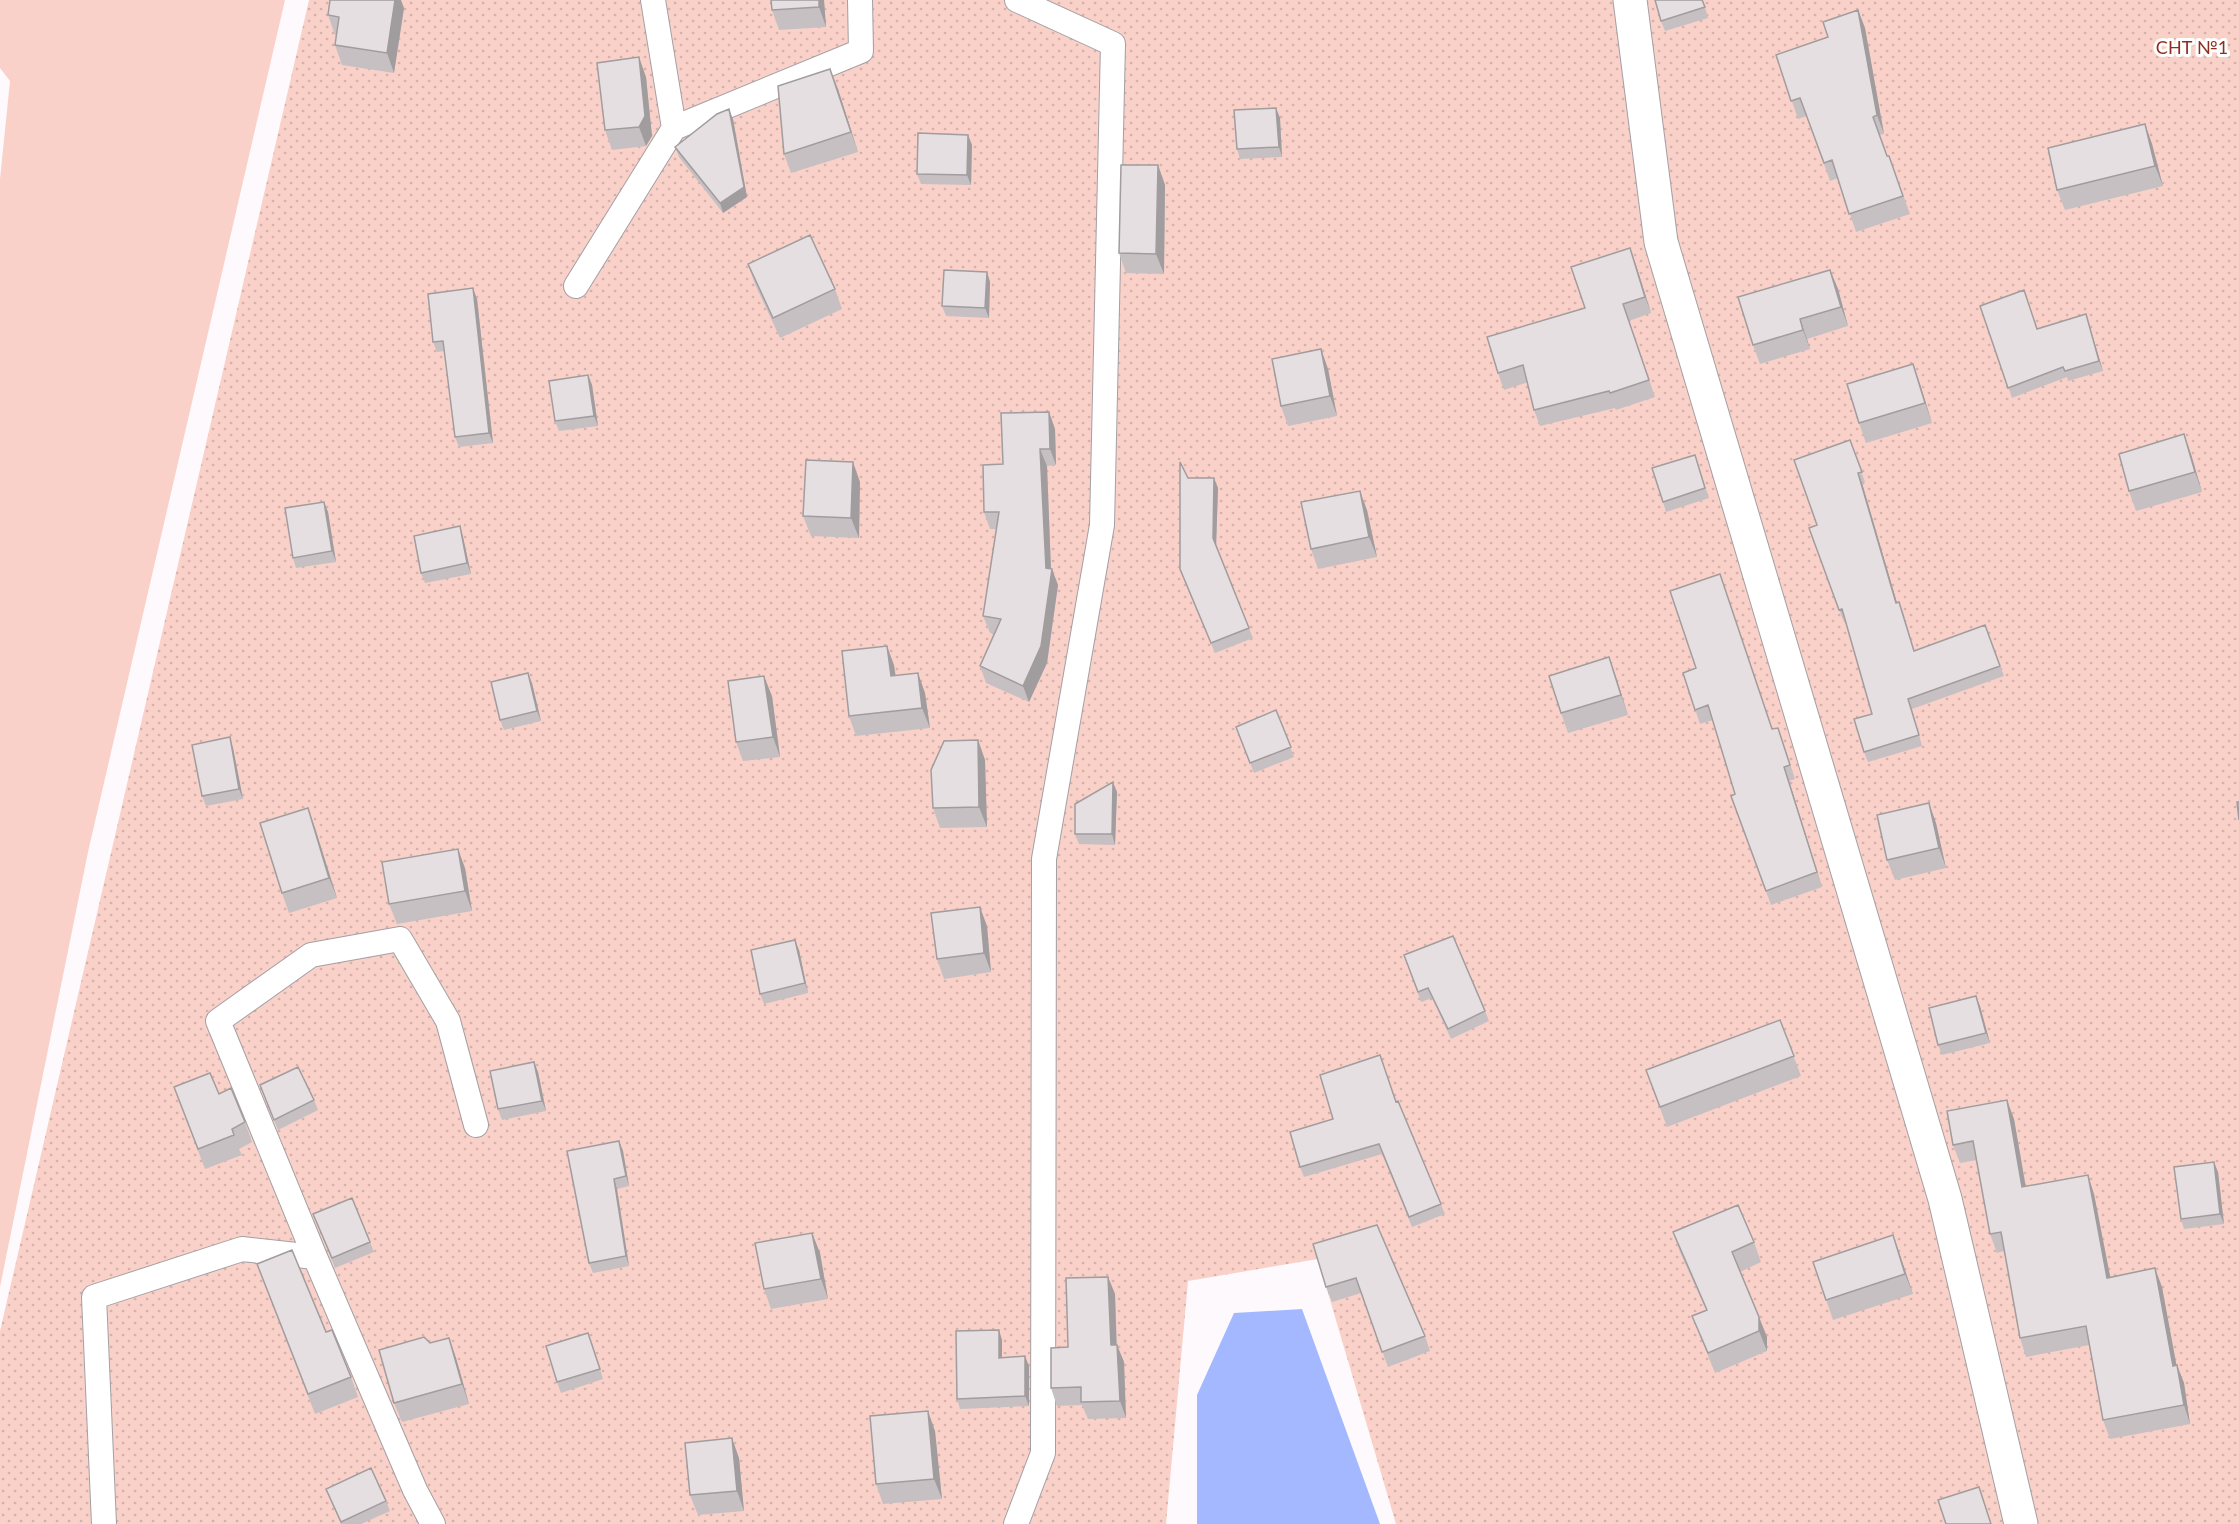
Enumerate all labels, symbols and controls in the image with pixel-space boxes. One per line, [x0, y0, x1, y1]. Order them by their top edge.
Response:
park label: СНТ №1 [2156, 36, 2228, 58]

